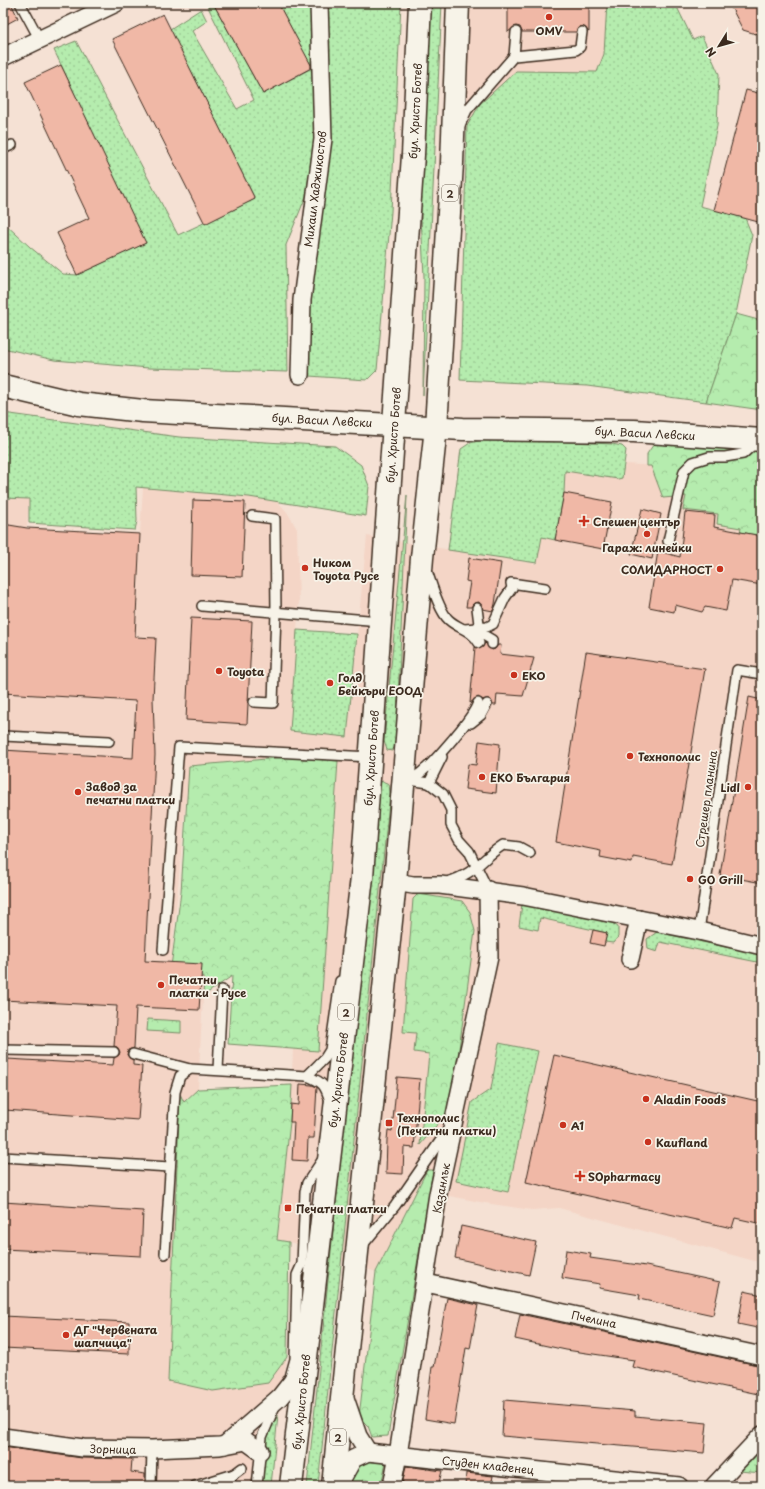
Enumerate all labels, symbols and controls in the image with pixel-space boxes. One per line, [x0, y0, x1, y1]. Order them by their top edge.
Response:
marker: OMV [544, 12, 554, 22]
place label: OMV [536, 22, 563, 39]
north arrow [699, 26, 739, 66]
text: N [701, 43, 720, 61]
street label: бул. Христо Ботев [404, 63, 426, 159]
street label: Михаил Хаджикостов [299, 130, 331, 248]
road number: 2 [442, 185, 458, 201]
street label: бул. Христо Ботев [381, 387, 405, 483]
street label: бул. Васил Левски [271, 409, 373, 431]
street label: бул. Васил Левски [594, 422, 696, 444]
place label: Спешен център [593, 513, 680, 530]
marker: Спешен център [578, 515, 590, 527]
marker: Гараж: линейки [642, 529, 652, 539]
place label: Гараж: линейки [602, 539, 692, 556]
place label: Ником Toyota Русе [313, 554, 379, 584]
place label: СОЛИДАРНОСТ [621, 561, 713, 578]
marker: Ником Toyota Русе [300, 563, 310, 573]
marker: СОЛИДАРНОСТ [715, 564, 725, 574]
place label: Toyota [227, 663, 265, 680]
marker: Toyota [214, 666, 224, 676]
place label: EKO [522, 667, 546, 684]
place label: Голд Бейкъри ЕООД [338, 669, 422, 699]
marker: EKO [509, 670, 519, 680]
marker: Голд Бейкъри ЕООД [325, 678, 335, 688]
street label: бул. Христо Ботев [359, 710, 383, 806]
place label: Технополис [638, 748, 701, 765]
street label: Стрешер планина [691, 749, 721, 849]
marker: Технополис [625, 751, 635, 761]
place label: ЕКО България [490, 769, 570, 786]
marker: ЕКО България [477, 772, 487, 782]
place label: Завод за печатни платки [85, 778, 175, 808]
place label: Lidl [721, 779, 740, 796]
marker: Lidl [743, 782, 753, 792]
marker: Завод за печатни платки [73, 787, 83, 797]
place label: GO Grill [698, 871, 743, 888]
marker: GO Grill [685, 874, 695, 884]
place label: Печатни платки - Русе [169, 971, 246, 1001]
marker: Печатни платки - Русе [156, 980, 166, 990]
road number: 2 [338, 1004, 354, 1020]
street label: бул. Христо Ботев [324, 1031, 352, 1129]
place label: Aladin Foods [654, 1091, 726, 1108]
marker: Aladin Foods [641, 1094, 651, 1104]
place label: Технополис (Печатни платки) [397, 1109, 496, 1139]
place label: A1 [571, 1117, 584, 1134]
marker: Технополис (Печатни платки) [384, 1118, 394, 1128]
marker: A1 [558, 1120, 568, 1130]
place label: Kaufland [656, 1134, 708, 1151]
marker: Kaufland [643, 1137, 653, 1147]
street label: Казанлък [428, 1161, 454, 1215]
place label: SOpharmacy [588, 1168, 661, 1185]
marker: SOpharmacy [575, 1171, 585, 1181]
place label: Печатни платки [296, 1200, 387, 1217]
marker: Печатни платки [283, 1203, 293, 1213]
street label: Пчелина [570, 1306, 618, 1332]
place label: ДГ "Червената шапчица" [73, 1321, 158, 1351]
marker: ДГ "Червената шапчица" [61, 1330, 71, 1340]
street label: бул. Христо Ботев [288, 1353, 314, 1451]
road number: 2 [330, 1429, 346, 1445]
street label: Зорница [90, 1440, 136, 1458]
street label: Студен кладенец [441, 1452, 535, 1478]

